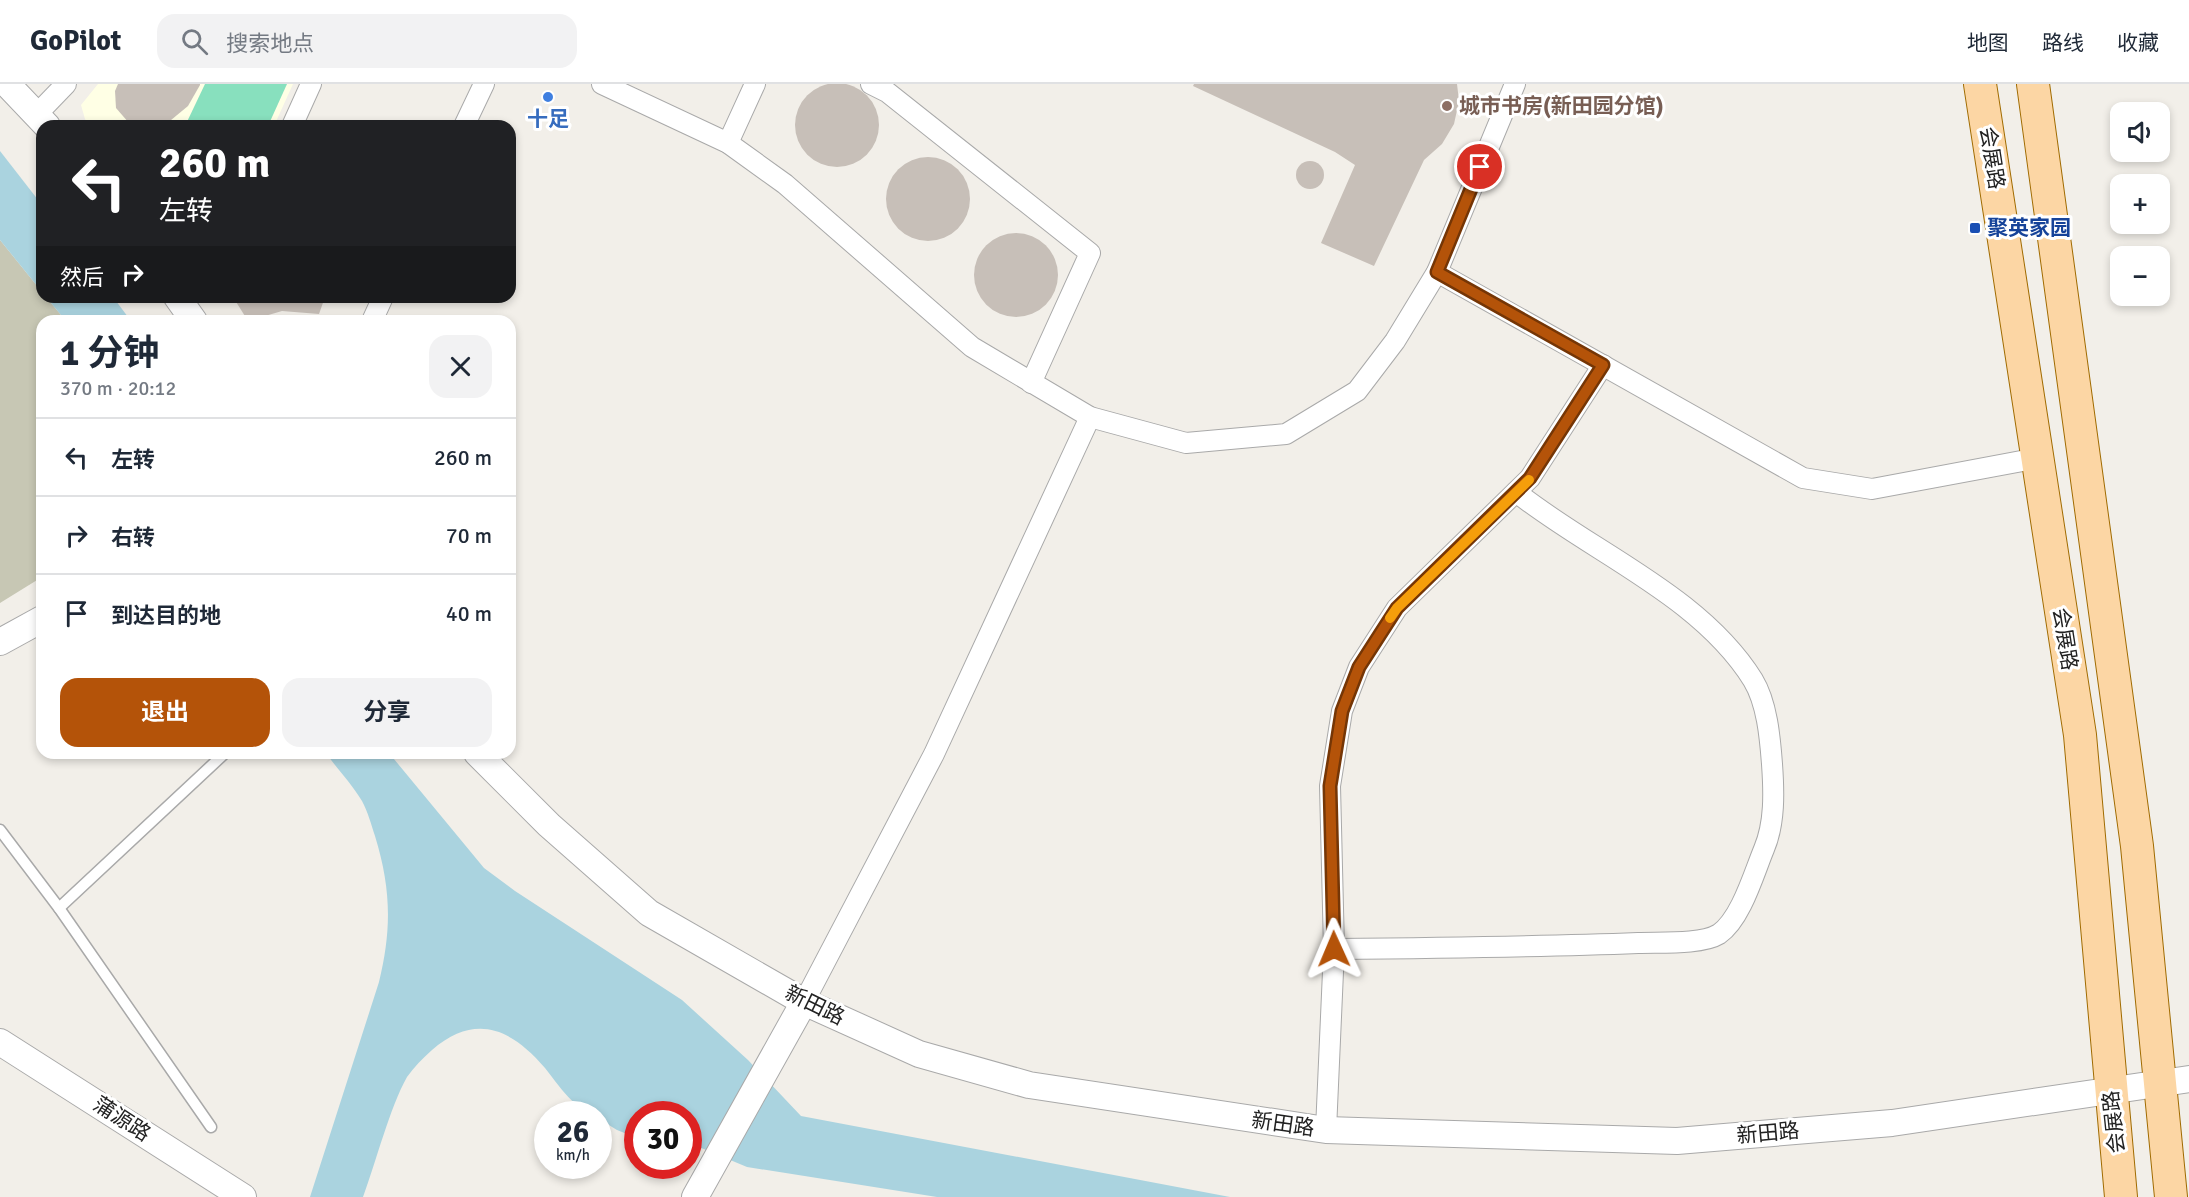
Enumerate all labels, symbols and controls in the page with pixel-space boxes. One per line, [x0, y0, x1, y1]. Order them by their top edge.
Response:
search box [157, 14, 577, 68]
text: GoPilot [30, 24, 121, 58]
icon: search [178, 25, 211, 58]
text: 搜索地点 [226, 30, 314, 57]
text: 地图 [1967, 30, 2009, 56]
text: 路线 [2042, 30, 2084, 56]
text: 收藏 [2117, 30, 2159, 56]
marker: 十足 [541, 90, 555, 104]
place label: 城市书房(新田园分馆) [1459, 93, 1664, 119]
marker: 城市书房(新田园分馆) [1440, 99, 1454, 113]
map controls [2110, 102, 2170, 306]
button: sound [2110, 102, 2170, 162]
place label: 十足 [527, 106, 569, 132]
street label: 会展路 [1974, 125, 2010, 191]
text: 260 m [159, 138, 270, 189]
pin [1454, 141, 1505, 192]
icon: left [60, 144, 138, 222]
icon: arrive [1463, 150, 1496, 183]
button: + [2110, 174, 2170, 234]
text: 左转 [159, 195, 213, 228]
place label: 聚英家园 [1987, 215, 2071, 241]
marker: 聚英家园 [1968, 221, 1982, 235]
button: − [2110, 246, 2170, 306]
icon: right [116, 258, 149, 291]
text: 然后 [60, 264, 104, 291]
text: 1 分钟 [60, 331, 159, 376]
button: close [429, 335, 492, 398]
text: 370 m · 20:12 [60, 376, 176, 401]
icon: left [60, 441, 93, 474]
text: 260 m [434, 444, 492, 471]
text: 左转 [111, 446, 155, 473]
icon: right [60, 519, 93, 552]
text: 70 m [446, 522, 492, 549]
text: 右转 [111, 524, 155, 551]
icon: arrive [60, 597, 93, 630]
text: 40 m [446, 600, 492, 627]
text: 到达目的地 [111, 602, 221, 629]
street label: 会展路 [2047, 606, 2083, 672]
button: 退出 [60, 678, 270, 747]
button: 分享 [282, 678, 492, 747]
position arrow [1302, 917, 1366, 981]
street label: 新田路 [781, 980, 849, 1030]
street label: 会展路 [2098, 1089, 2130, 1155]
street label: 蒲源路 [89, 1091, 155, 1147]
speed limit sign: 30 [624, 1101, 702, 1179]
street label: 新田路 [1250, 1107, 1316, 1141]
text: 26 [557, 1114, 589, 1151]
street label: 新田路 [1735, 1117, 1801, 1149]
text: km/h [556, 1146, 590, 1164]

